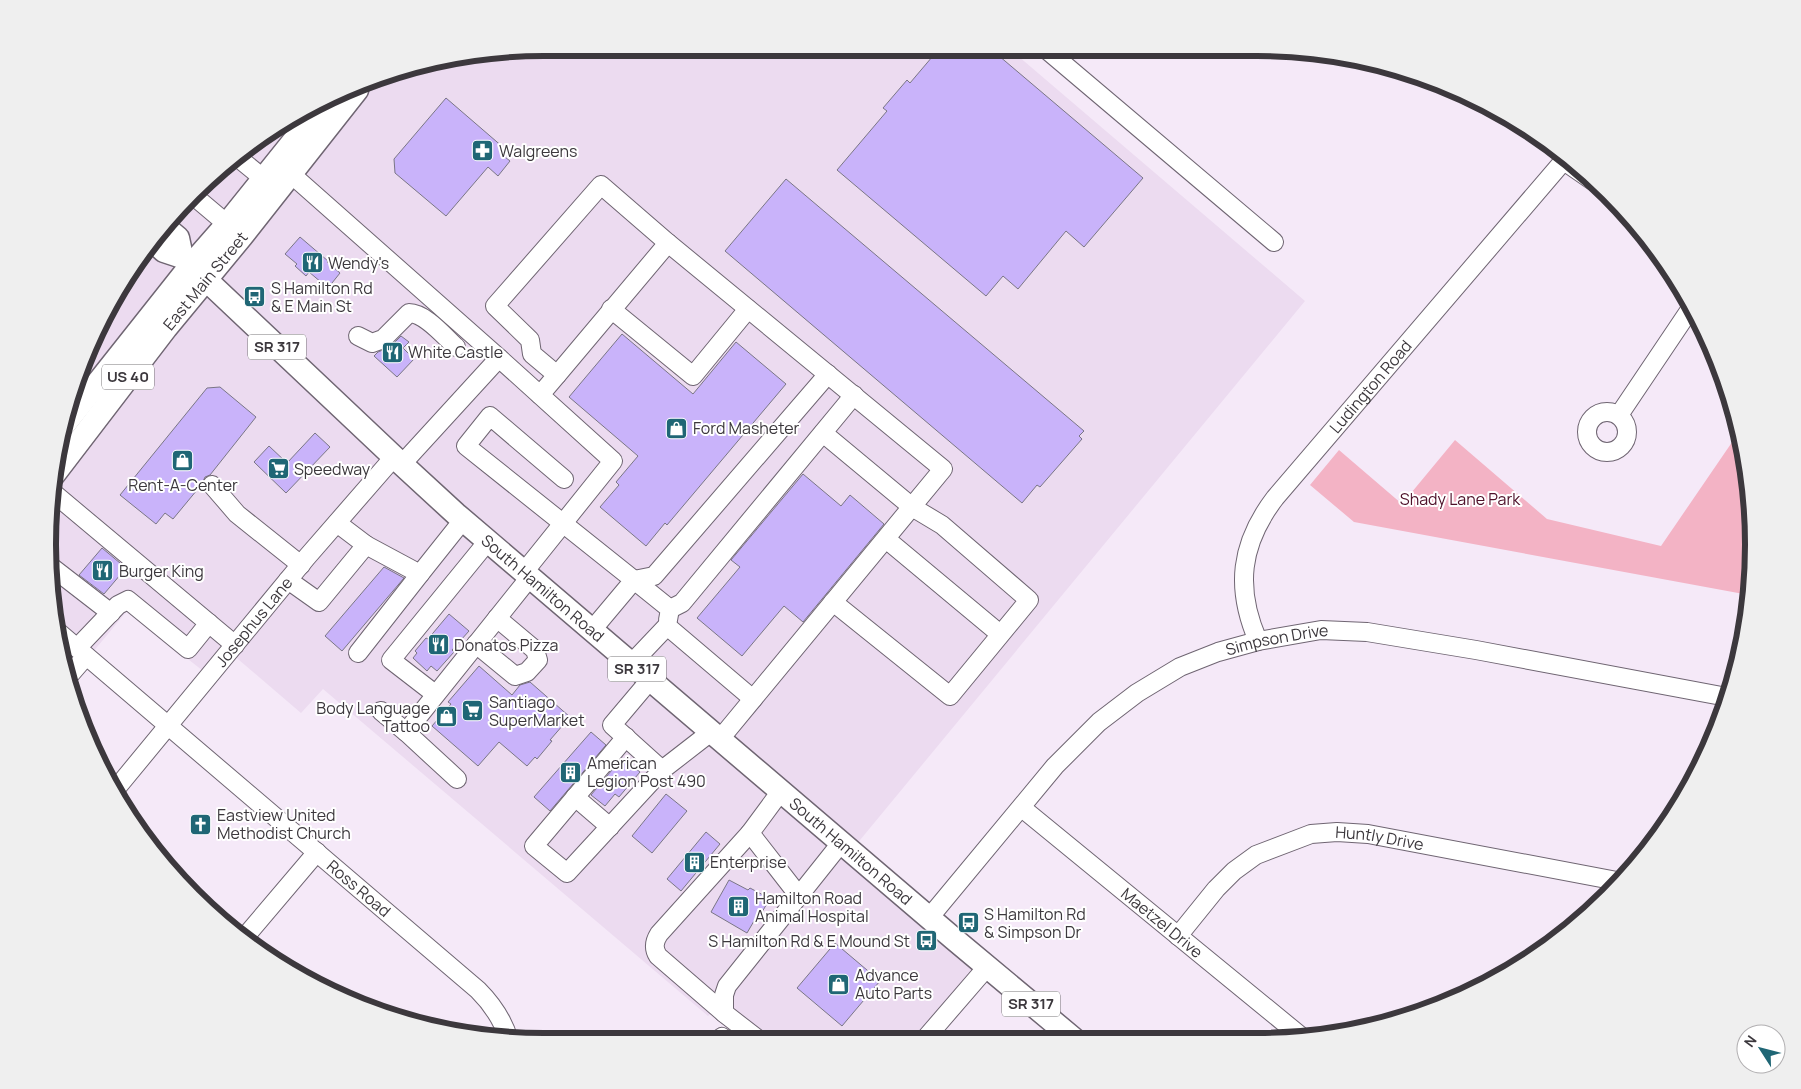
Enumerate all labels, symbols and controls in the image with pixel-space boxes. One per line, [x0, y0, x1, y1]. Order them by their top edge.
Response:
pharmacy icon: Walgreens [471, 139, 495, 163]
place label: Walgreens [499, 140, 577, 162]
street label: East Main Street [158, 227, 252, 335]
restaurant icon: Wendy's [300, 251, 324, 275]
place label: Wendy's [328, 252, 389, 274]
place label: S Hamilton Rd & E Main St [271, 277, 373, 317]
bus stop icon: S Hamilton Rd & E Main St [243, 285, 267, 309]
road number: SR 317 [248, 334, 306, 360]
street label: Ludington Road [1324, 335, 1417, 438]
restaurant icon: White Castle [380, 340, 404, 364]
place label: White Castle [408, 341, 503, 363]
road number: US 40 [102, 364, 154, 390]
shop icon: Ford Masheter [665, 416, 689, 440]
place label: Ford Masheter [693, 417, 800, 439]
shop icon: Rent-A-Center [171, 449, 195, 473]
supermarket icon: Speedway [266, 457, 290, 481]
place label: Speedway [294, 458, 371, 480]
place label: Rent-A-Center [128, 474, 238, 496]
park label: Shady Lane Park [1400, 488, 1521, 510]
street label: South Hamilton Road [477, 529, 609, 647]
restaurant icon: Burger King [91, 559, 115, 583]
place label: Burger King [119, 560, 204, 582]
street label: Josephus Lane [210, 572, 297, 671]
street label: Simpson Drive [1223, 619, 1329, 660]
restaurant icon: Donatos Pizza [426, 633, 450, 657]
place label: Donatos Pizza [454, 634, 558, 656]
road number: SR 317 [608, 656, 666, 682]
place label: Santiago SuperMarket [489, 691, 585, 731]
place label: Body Language Tattoo [316, 697, 430, 737]
supermarket icon: Santiago SuperMarket [461, 699, 485, 723]
shop icon: Body Language Tattoo [434, 705, 458, 729]
place label: American Legion Post 490 [587, 752, 706, 792]
building icon: American Legion Post 490 [559, 760, 583, 784]
street label: South Hamilton Road [785, 792, 917, 910]
place label: Eastview United Methodist Church [217, 804, 351, 844]
church icon: Eastview United Methodist Church [189, 812, 213, 836]
street label: Huntly Drive [1335, 821, 1426, 855]
building icon: Enterprise [682, 850, 706, 874]
place label: Enterprise [710, 851, 787, 873]
street label: Ross Road [322, 855, 395, 922]
street label: Maetzel Drive [1117, 883, 1208, 963]
place label: Hamilton Road Animal Hospital [755, 887, 869, 927]
building icon: Hamilton Road Animal Hospital [727, 895, 751, 919]
place label: S Hamilton Rd & Simpson Dr [984, 903, 1086, 943]
bus stop icon: S Hamilton Rd & Simpson Dr [956, 911, 980, 935]
bus stop icon: S Hamilton Rd & E Mound St [914, 929, 938, 953]
place label: S Hamilton Rd & E Mound St [708, 930, 910, 952]
place label: Advance Auto Parts [855, 964, 932, 1004]
shop icon: Advance Auto Parts [827, 972, 851, 996]
road number: SR 317 [1002, 992, 1060, 1016]
north arrow [1736, 1024, 1786, 1074]
text: N [1739, 1031, 1761, 1051]

